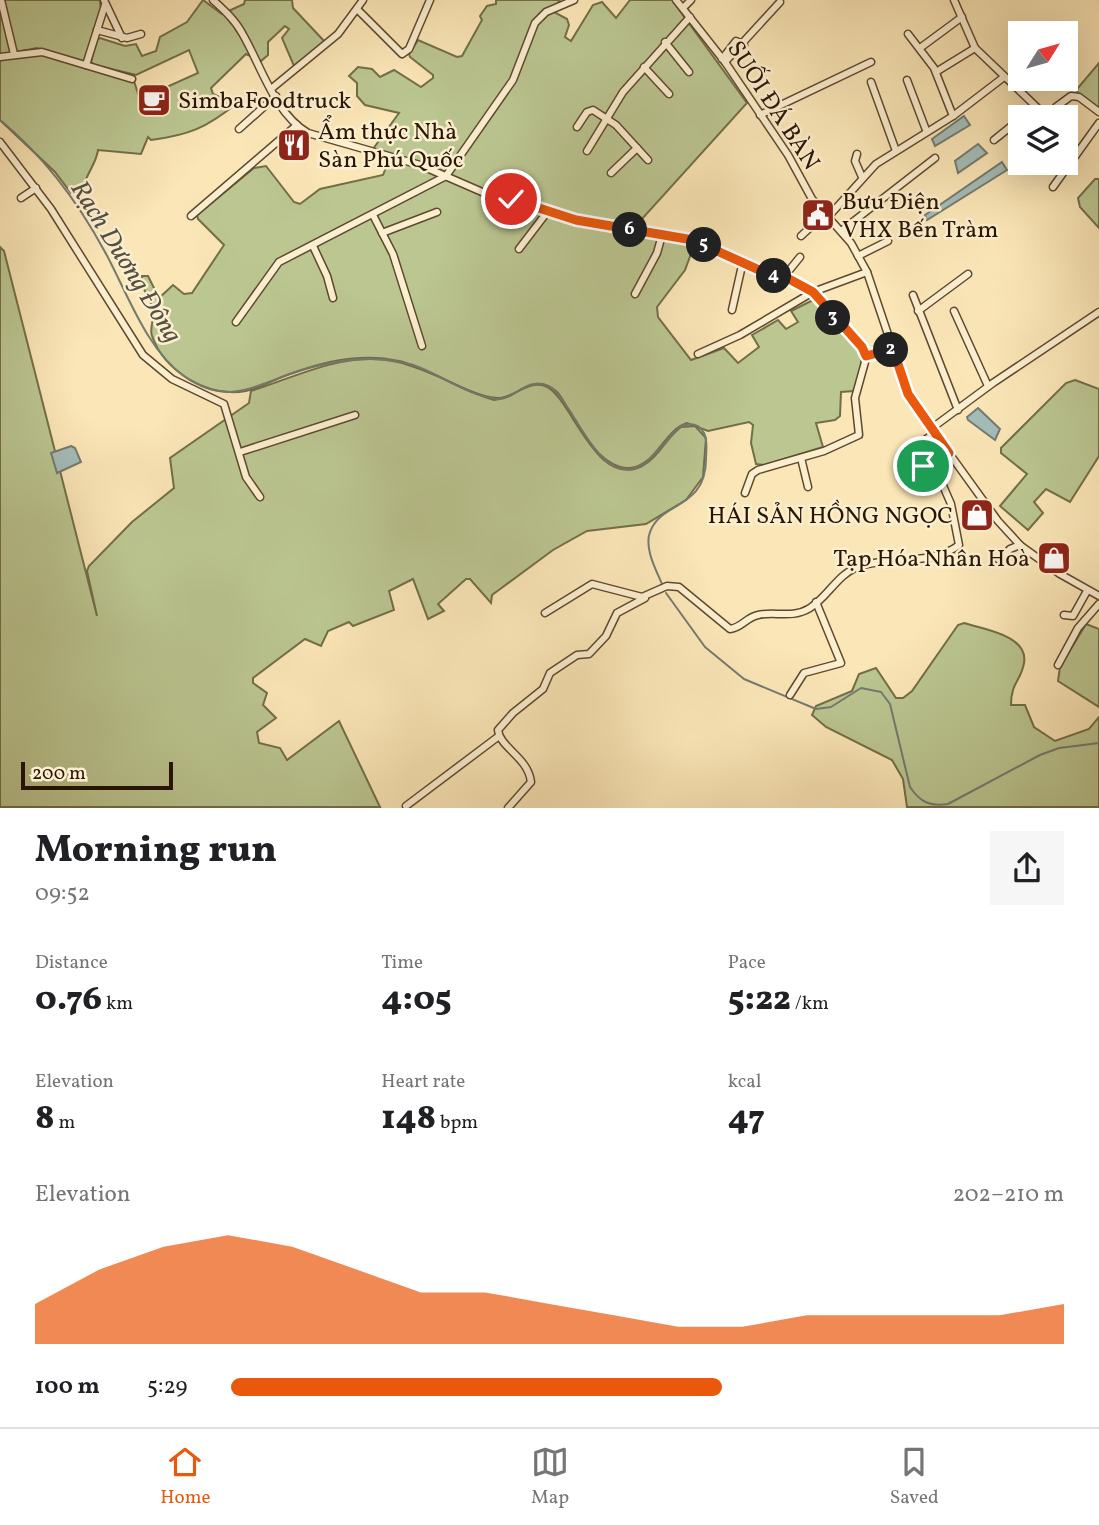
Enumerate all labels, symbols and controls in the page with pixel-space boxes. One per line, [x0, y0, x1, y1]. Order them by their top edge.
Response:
north arrow [1008, 21, 1078, 91]
map controls [1008, 21, 1078, 175]
street label: SUỐI ĐÁ BÀN [718, 34, 828, 177]
cafe icon: SimbaFoodtruck [135, 81, 173, 119]
place label: SimbaFoodtruck [178, 85, 351, 119]
button: layers [1008, 105, 1078, 175]
place label: Ẩm thực Nhà Sàn Phú Quốc [318, 115, 464, 178]
restaurant icon: Ẩm thực Nhà Sàn Phú Quốc [275, 126, 313, 164]
pin [481, 169, 541, 229]
water label: Rạch Dương Đông [61, 174, 190, 350]
icon: check [492, 180, 530, 218]
place label: Bưu Điện VHX Bến Tràm [842, 186, 998, 248]
public building icon: Bưu Điện VHX Bến Tràm [799, 196, 837, 234]
pin: 6 [612, 212, 648, 247]
text: 6 [624, 216, 635, 242]
pin: 5 [686, 228, 722, 262]
text: 5 [699, 231, 708, 257]
pin: 4 [756, 258, 792, 294]
text: 4 [768, 262, 779, 288]
pin: 3 [816, 300, 850, 336]
text: 3 [828, 304, 837, 330]
pin: 2 [874, 332, 908, 368]
text: 2 [886, 336, 895, 362]
pin [893, 436, 953, 496]
icon: arrive [904, 447, 942, 485]
shop icon: HÁI SẢN HỒNG NGỌC [958, 496, 996, 534]
place label: HÁI SẢN HỒNG NGỌC [708, 499, 953, 534]
shop icon: Tạp Hóa Nhân Hoà [1035, 539, 1073, 577]
place label: Tạp Hóa Nhân Hoà [833, 543, 1030, 577]
scale bar [21, 758, 173, 790]
text: 200 m [32, 761, 86, 787]
text: Morning run [35, 825, 277, 878]
button: share [990, 831, 1064, 905]
text: 09:52 [35, 878, 90, 910]
text: Distance [35, 950, 108, 976]
text: Time [381, 950, 423, 976]
text: Pace [728, 950, 766, 976]
text: 0.76 [35, 976, 102, 1024]
text: 4:05 [381, 976, 452, 1024]
text: 5:22 [728, 976, 791, 1024]
text: km [102, 991, 133, 1017]
text: /km [791, 991, 829, 1017]
text: Elevation [35, 1069, 114, 1095]
text: Heart rate [381, 1069, 465, 1095]
text: kcal [728, 1069, 761, 1095]
text: 8 [35, 1095, 55, 1143]
text: 148 [381, 1095, 436, 1143]
text: 47 [728, 1095, 765, 1143]
text: m [55, 1110, 75, 1136]
text: bpm [436, 1110, 478, 1136]
text: Elevation [35, 1179, 131, 1211]
text: 202–210 m [953, 1179, 1064, 1211]
text: 100 m [35, 1371, 100, 1403]
text: 5:29 [147, 1371, 188, 1403]
tab: Home [160, 1443, 211, 1511]
tab: Map [531, 1443, 569, 1511]
tab: Saved [890, 1443, 939, 1511]

